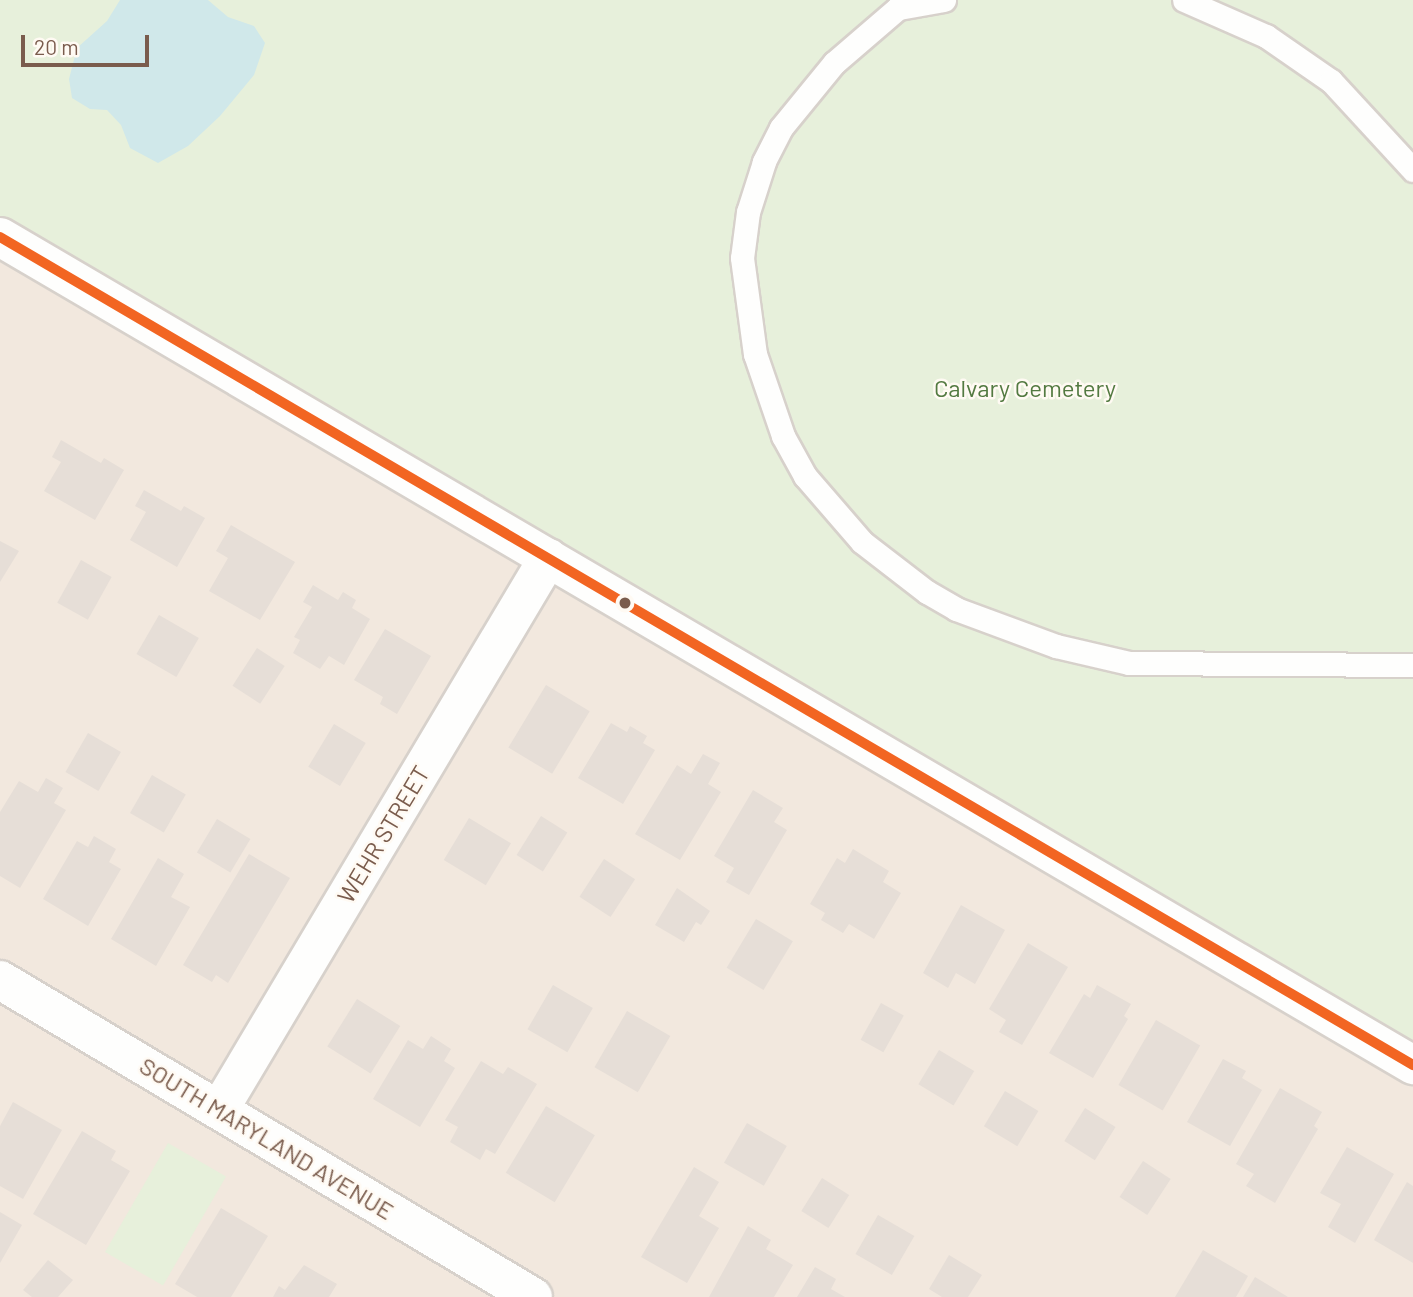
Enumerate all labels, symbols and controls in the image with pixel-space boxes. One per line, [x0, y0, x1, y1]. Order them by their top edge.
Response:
scale bar [24, 21, 152, 65]
text: 20 m [34, 34, 79, 59]
park label: Calvary Cemetery [934, 374, 1116, 402]
unlabelled marker [618, 596, 632, 610]
street label: WEHR STREET [331, 760, 435, 908]
street label: SOUTH MARYLAND AVENUE [135, 1051, 399, 1225]

